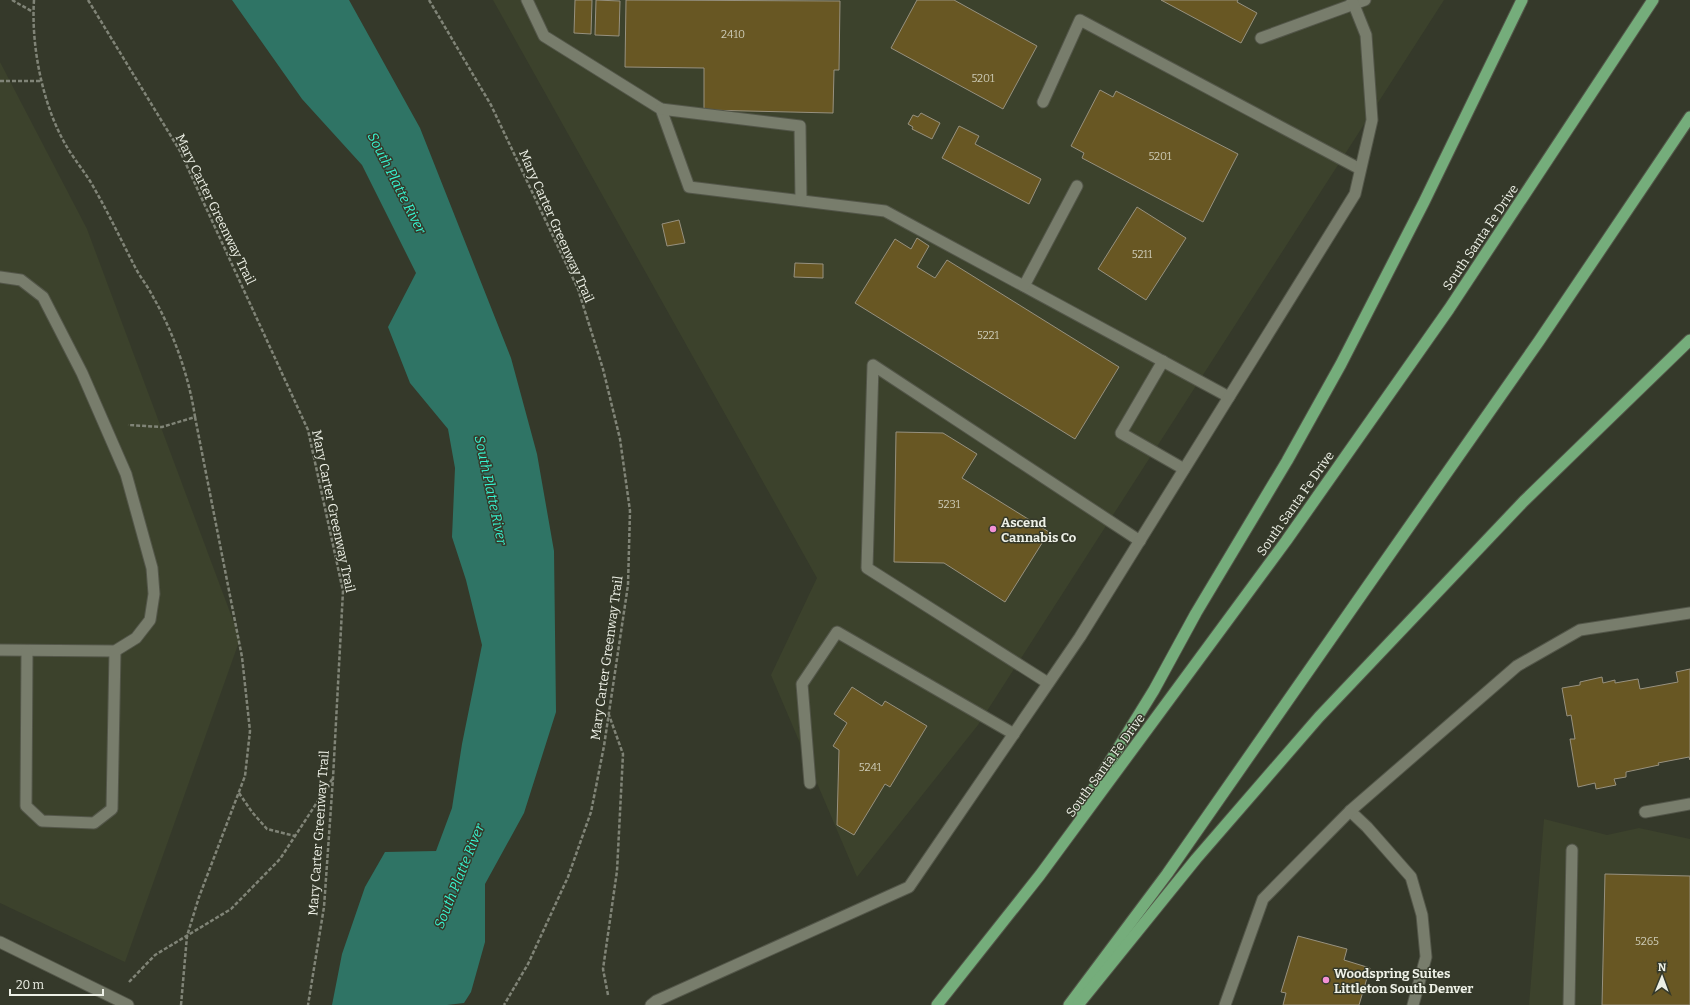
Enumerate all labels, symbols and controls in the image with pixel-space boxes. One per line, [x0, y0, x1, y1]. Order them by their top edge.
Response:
house number: 2410 [721, 28, 745, 41]
house number: 5201 [971, 72, 995, 85]
water label: South Platte River [364, 130, 430, 238]
street label: Mary Carter Greenway Trail [172, 131, 259, 287]
street label: Mary Carter Greenway Trail [516, 147, 597, 305]
house number: 5201 [1148, 150, 1172, 163]
street label: South Santa Fe Drive [1440, 182, 1521, 293]
house number: 5211 [1132, 248, 1153, 261]
house number: 5221 [977, 329, 1000, 342]
street label: Mary Carter Greenway Trail [309, 429, 358, 594]
water label: South Platte River [471, 434, 511, 548]
street label: South Santa Fe Drive [1254, 448, 1337, 558]
house number: 5231 [938, 498, 961, 511]
place label: Ascend Cannabis Co [1001, 515, 1077, 545]
marker: Ascend Cannabis Co [988, 524, 998, 534]
street label: Mary Carter Greenway Trail [588, 575, 625, 741]
street label: South Santa Fe Drive [1063, 711, 1148, 820]
street label: Mary Carter Greenway Trail [305, 750, 332, 916]
house number: 5241 [859, 761, 882, 774]
water label: South Platte River [431, 820, 489, 931]
house number: 5265 [1635, 935, 1659, 948]
north arrow [1642, 957, 1682, 997]
text: N [1658, 961, 1667, 974]
place label: Woodspring Suites Littleton South Denver [1334, 966, 1473, 996]
scale bar [10, 971, 103, 997]
marker: Woodspring Suites Littleton South Denver [1321, 975, 1331, 985]
text: 20 m [16, 978, 45, 992]

